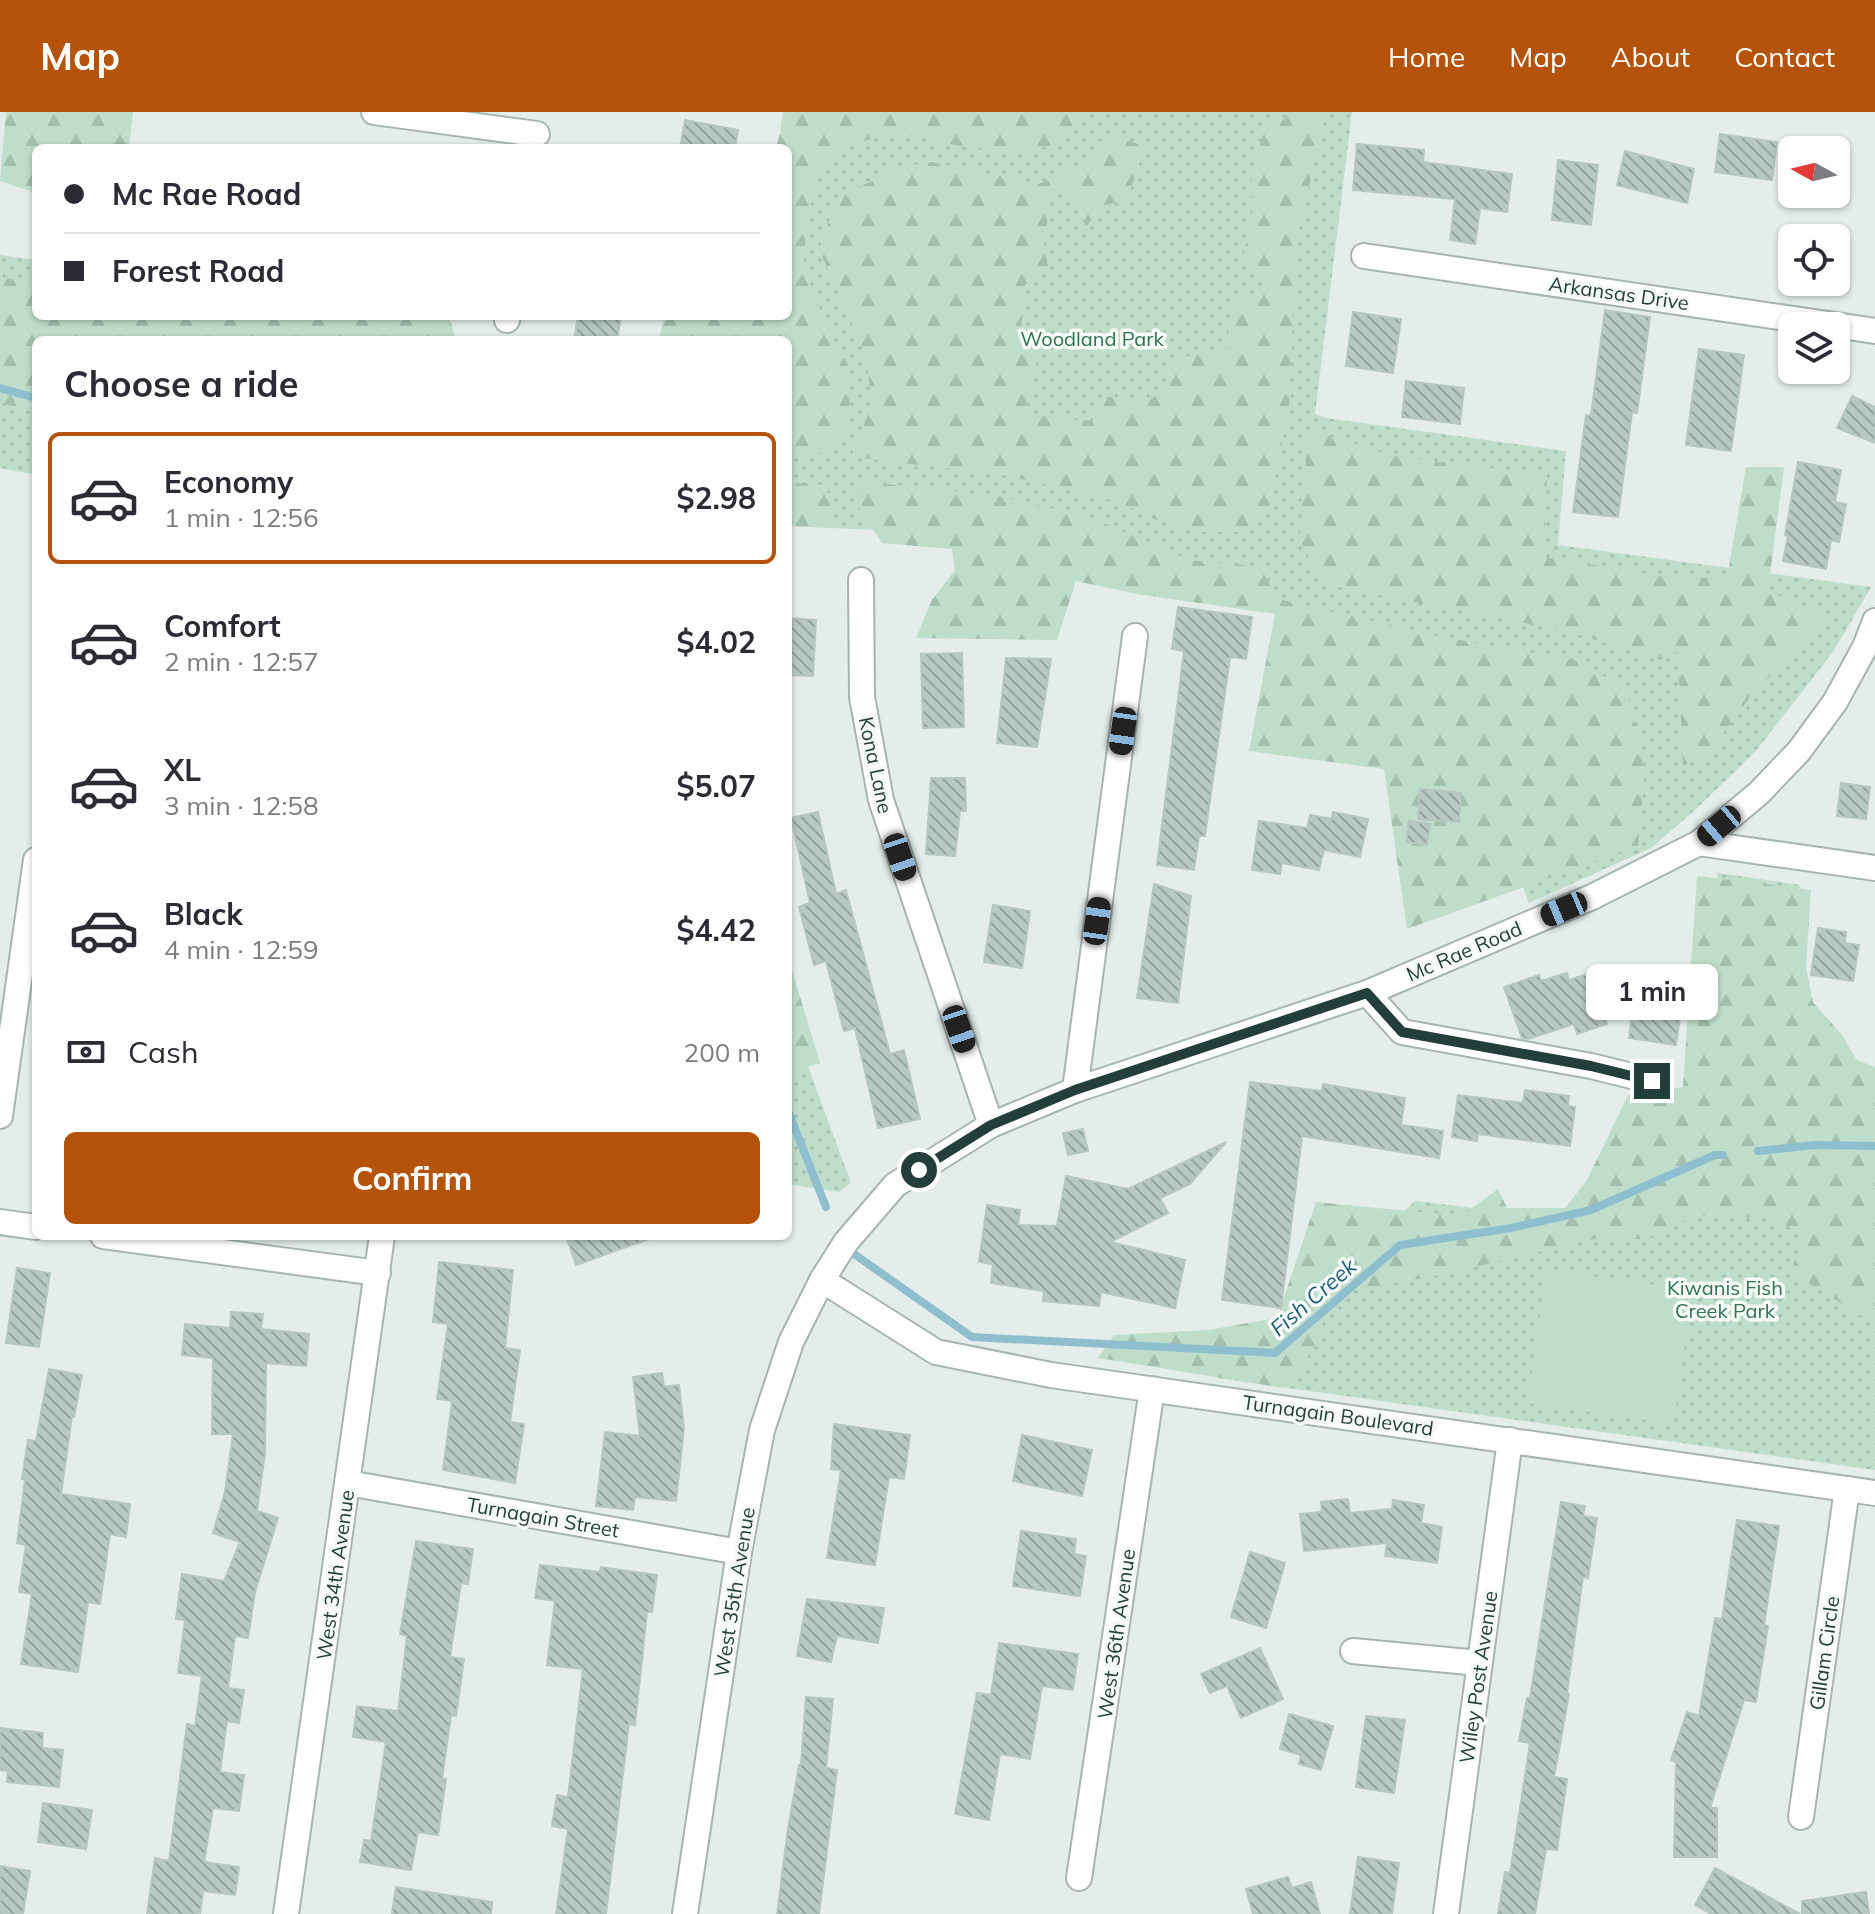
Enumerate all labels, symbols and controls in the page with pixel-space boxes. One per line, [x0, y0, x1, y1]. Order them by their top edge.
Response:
text: Map [40, 32, 120, 80]
text: Home [1388, 39, 1465, 74]
text: Map [1509, 39, 1567, 74]
text: About [1611, 39, 1690, 74]
text: Contact [1734, 39, 1835, 74]
north arrow [1778, 136, 1850, 208]
map controls [1778, 136, 1850, 384]
text: Mc Rae Road [112, 175, 301, 213]
button: locate [1778, 224, 1850, 296]
text: Forest Road [112, 252, 284, 290]
street label: Arkansas Drive [1547, 271, 1691, 315]
button: layers [1778, 312, 1850, 384]
park label: Woodland Park [1020, 326, 1165, 351]
text: Choose a ride [64, 361, 298, 406]
icon: car [68, 462, 140, 534]
text: Economy [164, 463, 293, 501]
text: $2.98 [677, 479, 756, 517]
text: 1 min · 12:56 [164, 501, 319, 534]
icon: car [68, 606, 140, 678]
text: Comfort [164, 607, 281, 645]
text: $4.02 [677, 623, 756, 661]
text: 2 min · 12:57 [164, 645, 319, 678]
car [1108, 706, 1138, 756]
street label: Kona Lane [854, 714, 898, 816]
icon: car [68, 750, 140, 822]
text: XL [164, 751, 201, 789]
text: $5.07 [677, 767, 756, 805]
text: 3 min · 12:58 [164, 789, 319, 822]
car [1693, 801, 1745, 851]
car [881, 830, 919, 884]
car [1537, 889, 1591, 929]
icon: car [68, 894, 140, 966]
text: Black [164, 895, 243, 933]
car [1082, 896, 1112, 946]
text: $4.42 [677, 911, 756, 949]
street label: Mc Rae Road [1402, 915, 1526, 987]
text: 4 min · 12:59 [164, 933, 319, 966]
callout: 1 min [1586, 965, 1718, 1021]
text: 1 min [1618, 975, 1686, 1008]
car [940, 1002, 978, 1056]
icon: cash [64, 1030, 108, 1074]
text: Cash [128, 1033, 199, 1071]
text: 200 m [684, 1036, 760, 1069]
route end [1634, 1063, 1670, 1099]
button: Confirm [64, 1132, 760, 1224]
route start [901, 1152, 937, 1188]
water label: Fish Creek [1264, 1251, 1362, 1342]
park label: Kiwanis Fish Creek Park [1667, 1275, 1783, 1323]
street label: Turnagain Boulevard [1241, 1389, 1435, 1441]
street label: West 34th Avenue [311, 1488, 359, 1662]
street label: Turnagain Street [465, 1491, 621, 1543]
street label: West 35th Avenue [708, 1505, 760, 1679]
street label: West 36th Avenue [1092, 1547, 1140, 1721]
street label: Wiley Post Avenue [1454, 1589, 1502, 1765]
street label: Gillam Circle [1804, 1594, 1844, 1712]

